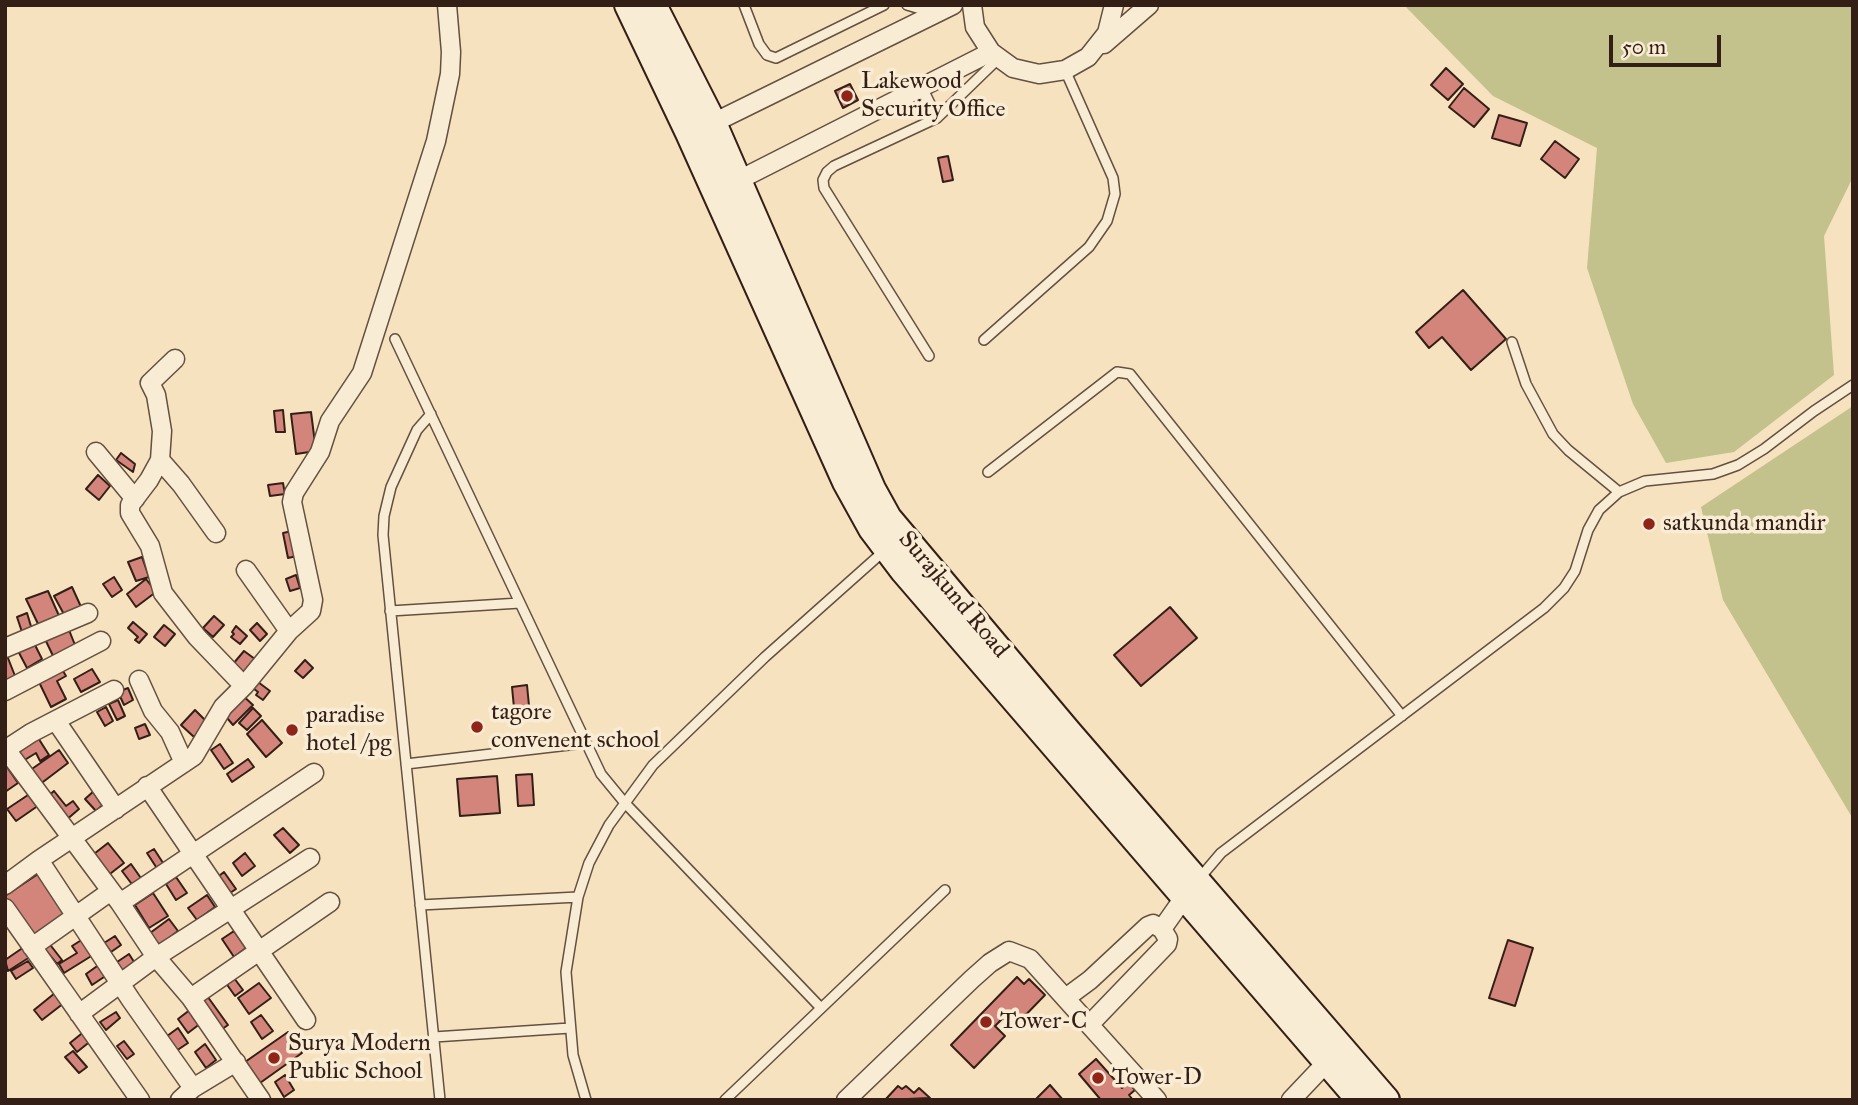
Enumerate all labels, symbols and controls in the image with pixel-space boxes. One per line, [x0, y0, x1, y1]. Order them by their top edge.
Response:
scale bar [1613, 21, 1725, 65]
text: 50 m [1622, 34, 1666, 60]
place label: Lakewood Security Office [861, 68, 1006, 124]
marker: Lakewood Security Office [839, 88, 855, 104]
place label: satkunda mandir [1663, 510, 1826, 538]
marker: satkunda mandir [1641, 516, 1657, 532]
street label: Surajkund Road [892, 526, 1014, 664]
place label: tagore convenent school [491, 699, 660, 755]
place label: paradise hotel /pg [306, 702, 391, 758]
marker: tagore convenent school [469, 719, 485, 735]
marker: paradise hotel /pg [284, 722, 300, 738]
place label: Tower-C [1000, 1008, 1087, 1036]
marker: Tower-C [978, 1014, 994, 1030]
place label: Surya Modern Public School [288, 1030, 431, 1086]
marker: Surya Modern Public School [266, 1050, 282, 1066]
place label: Tower-D [1112, 1064, 1202, 1092]
marker: Tower-D [1090, 1070, 1106, 1086]

